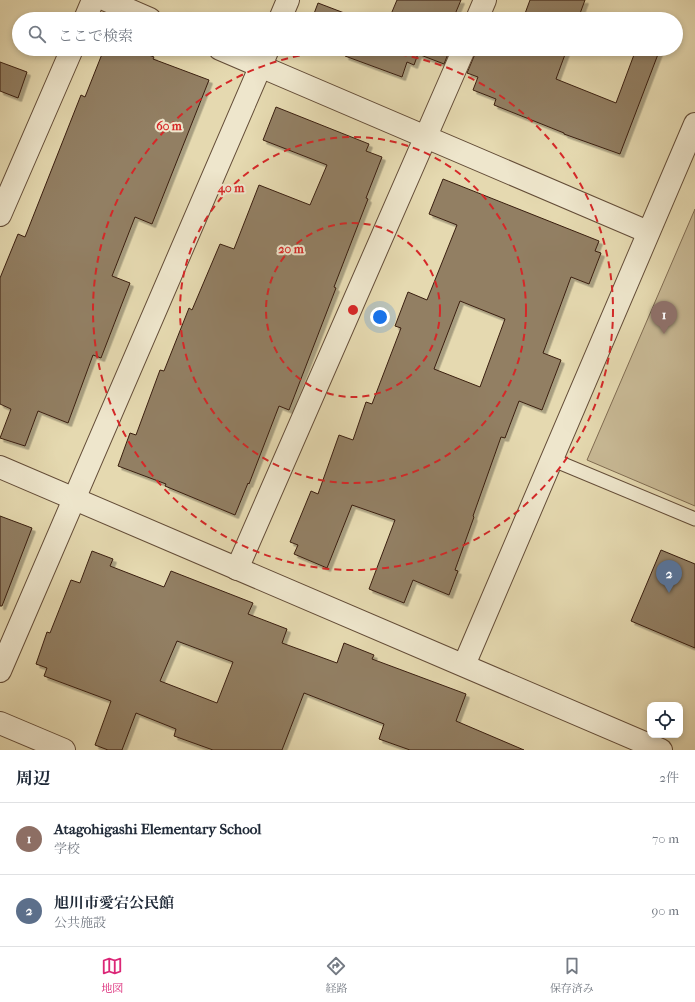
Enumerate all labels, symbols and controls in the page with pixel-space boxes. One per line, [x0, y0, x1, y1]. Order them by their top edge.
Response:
search box [12, 12, 683, 56]
icon: search [26, 23, 48, 45]
text: ここで検索 [58, 27, 133, 45]
text: 60 m [156, 119, 183, 133]
text: 40 m [217, 181, 245, 196]
text: 20 m [278, 242, 305, 256]
pin: 1 [651, 301, 677, 334]
centre of rings [346, 303, 360, 317]
your location [370, 307, 390, 327]
pin: 2 [656, 560, 682, 593]
map controls [647, 702, 683, 738]
button: locate [647, 702, 683, 738]
text: 周辺 [16, 768, 50, 788]
text: 2件 [659, 770, 679, 785]
text: Atagohigashi Elementary School [54, 820, 261, 838]
text: 1 [27, 831, 31, 846]
text: 70 m [652, 831, 679, 846]
text: 学校 [54, 841, 80, 856]
text: 旭川市愛宕公民館 [54, 894, 174, 912]
text: 2 [26, 903, 32, 918]
text: 90 m [651, 903, 679, 918]
text: 公共施設 [54, 915, 106, 930]
tab: 地図 [101, 955, 123, 995]
tab: 経路 [325, 955, 347, 995]
tab: 保存済み [550, 955, 594, 995]

